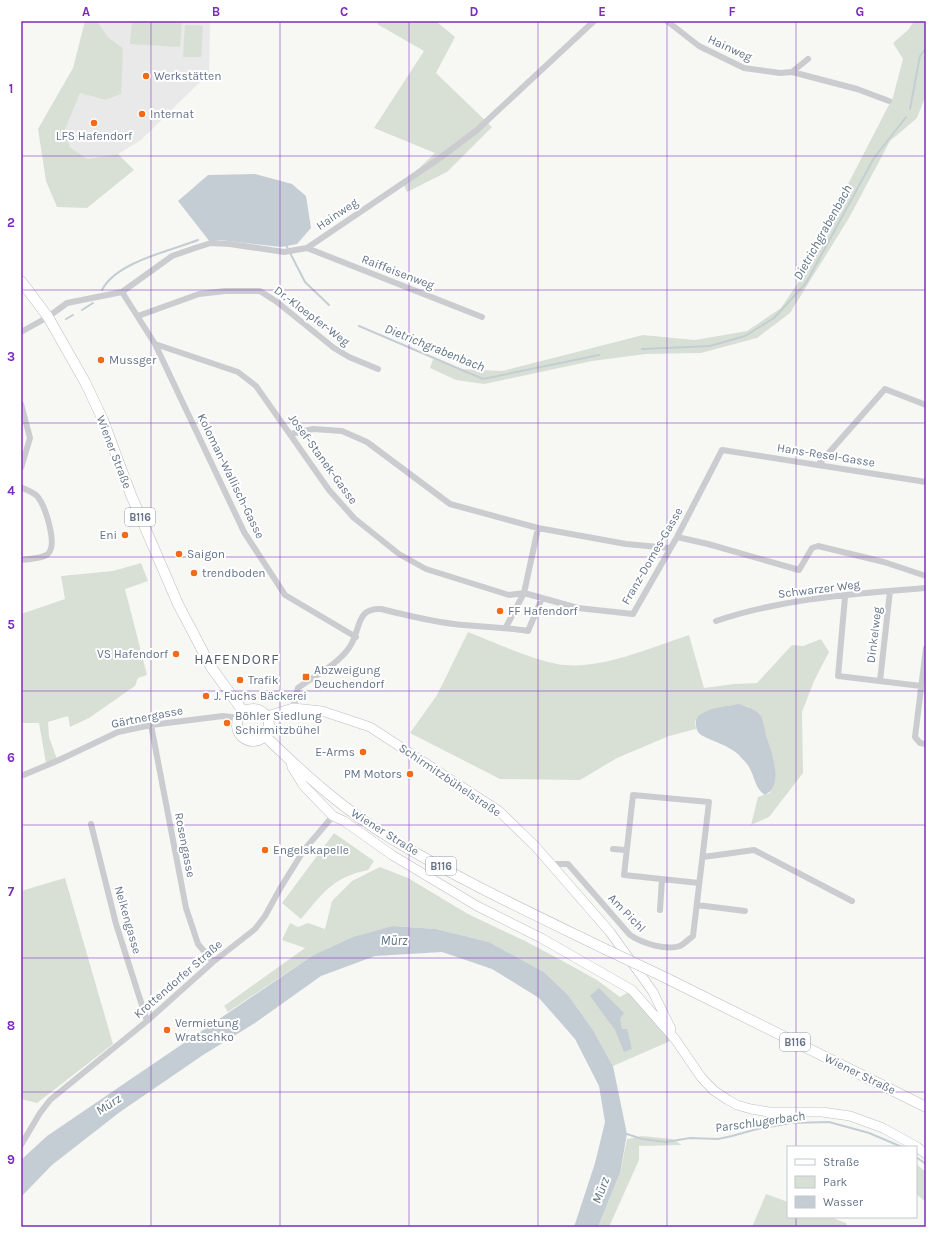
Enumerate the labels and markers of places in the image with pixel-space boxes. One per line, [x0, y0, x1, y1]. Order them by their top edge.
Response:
place label: Werkstätten [154, 69, 221, 83]
marker: Werkstätten [141, 71, 151, 81]
place label: Internat [150, 107, 194, 121]
marker: Internat [137, 109, 147, 119]
marker: LFS Hafendorf [89, 118, 99, 128]
place label: LFS Hafendorf [56, 129, 133, 143]
place label: Mussger [109, 353, 157, 367]
marker: Mussger [96, 355, 106, 365]
place label: Eni [99, 528, 117, 542]
marker: Eni [120, 530, 130, 540]
place label: Saigon [187, 547, 225, 561]
marker: Saigon [174, 549, 184, 559]
place label: trendboden [202, 566, 266, 580]
marker: trendboden [189, 568, 199, 578]
place label: FF Hafendorf [508, 604, 579, 618]
marker: FF Hafendorf [495, 606, 505, 616]
place label: VS Hafendorf [97, 647, 169, 661]
marker: VS Hafendorf [171, 649, 181, 659]
place label: Abzweigung Deuchendorf [314, 663, 385, 691]
marker: Abzweigung Deuchendorf [301, 672, 311, 682]
place label: Trafik [248, 673, 279, 687]
marker: Trafik [235, 675, 245, 685]
place label: J. Fuchs Bäckerei [214, 689, 307, 703]
marker: J. Fuchs Bäckerei [201, 691, 211, 701]
place label: Böhler Siedlung Schirmitzbühel [235, 709, 322, 737]
marker: Böhler Siedlung Schirmitzbühel [222, 718, 232, 728]
place label: E-Arms [315, 745, 355, 759]
marker: E-Arms [358, 747, 368, 757]
place label: PM Motors [344, 767, 402, 781]
marker: PM Motors [405, 769, 415, 779]
place label: Engelskapelle [273, 843, 349, 857]
marker: Engelskapelle [260, 845, 270, 855]
place label: Vermietung Wratschko [175, 1016, 239, 1044]
marker: Vermietung Wratschko [162, 1025, 172, 1035]

